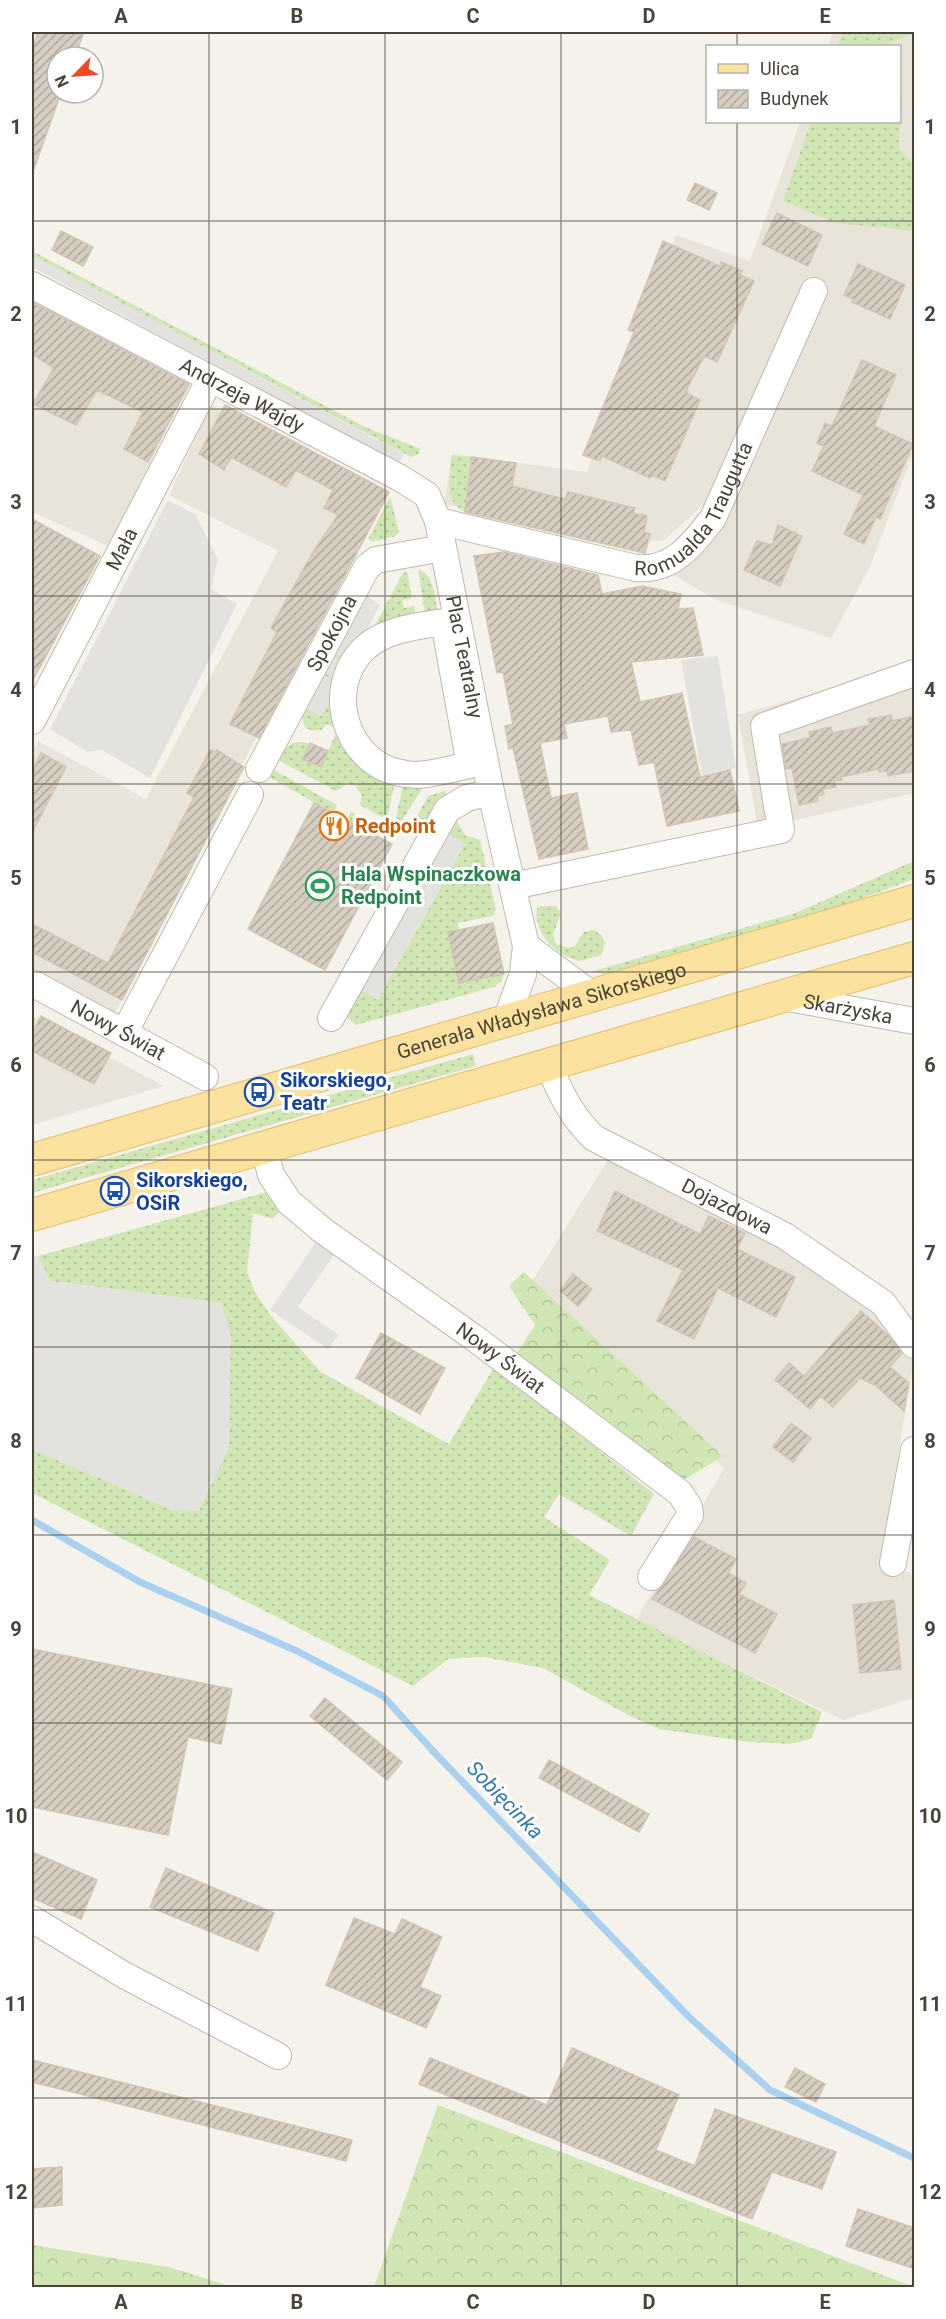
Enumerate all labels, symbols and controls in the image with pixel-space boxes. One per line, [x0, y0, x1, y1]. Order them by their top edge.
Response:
text: A [114, 4, 128, 28]
text: B [291, 4, 303, 28]
text: C [466, 4, 480, 28]
text: D [643, 4, 656, 28]
text: E [819, 4, 831, 28]
north arrow [45, 45, 105, 105]
legend [706, 45, 901, 123]
text: Ulica [760, 58, 800, 79]
text: N [51, 72, 73, 90]
text: Budynek [760, 88, 829, 109]
text: 1 [10, 115, 22, 139]
text: 1 [924, 115, 936, 139]
text: 2 [10, 302, 22, 326]
text: 2 [924, 302, 936, 326]
street label: Andrzeja Wajdy [176, 353, 309, 438]
street label: Romualda Traugutta [634, 438, 757, 581]
text: 3 [10, 490, 22, 514]
text: 3 [924, 490, 936, 514]
street label: Mała [101, 524, 143, 574]
street label: Spokojna [302, 591, 362, 675]
street label: Plac Teatralny [441, 593, 488, 721]
text: 4 [10, 678, 22, 702]
text: 4 [924, 678, 936, 702]
restaurant icon: Redpoint [318, 810, 350, 842]
place label: Redpoint [355, 814, 436, 838]
place label: Hala Wspinaczkowa Redpoint [341, 862, 521, 909]
text: 5 [10, 866, 22, 890]
text: 5 [924, 866, 936, 890]
sports icon: Hala Wspinaczkowa Redpoint [304, 870, 336, 902]
street label: Generała Władysława Sikorskiego [394, 957, 689, 1064]
street label: Skarżyska [801, 989, 895, 1029]
street label: Nowy Świat [67, 994, 170, 1065]
text: 6 [10, 1053, 22, 1077]
text: 6 [924, 1053, 936, 1077]
place label: Sikorskiego, Teatr [280, 1068, 392, 1115]
bus stop icon: Sikorskiego, Teatr [243, 1076, 275, 1108]
place label: Sikorskiego, OSiR [136, 1168, 248, 1215]
street label: Dojazdowa [678, 1173, 776, 1239]
bus stop icon: Sikorskiego, OSiR [99, 1175, 131, 1207]
text: 7 [10, 1241, 22, 1265]
text: 7 [924, 1241, 936, 1265]
street label: Nowy Świat [452, 1317, 549, 1399]
text: 8 [10, 1429, 22, 1453]
text: 8 [924, 1429, 936, 1453]
text: 9 [10, 1617, 22, 1641]
text: 9 [924, 1617, 936, 1641]
water label: Sobięcinka [462, 1756, 548, 1844]
text: 10 [5, 1804, 27, 1828]
text: 10 [919, 1804, 941, 1828]
text: 11 [5, 1992, 27, 2016]
text: 11 [919, 1992, 941, 2016]
text: 12 [5, 2180, 27, 2204]
text: 12 [919, 2180, 941, 2204]
text: A [114, 2290, 128, 2314]
text: B [291, 2290, 303, 2314]
text: C [466, 2290, 480, 2314]
text: D [643, 2290, 656, 2314]
text: E [819, 2290, 831, 2314]

